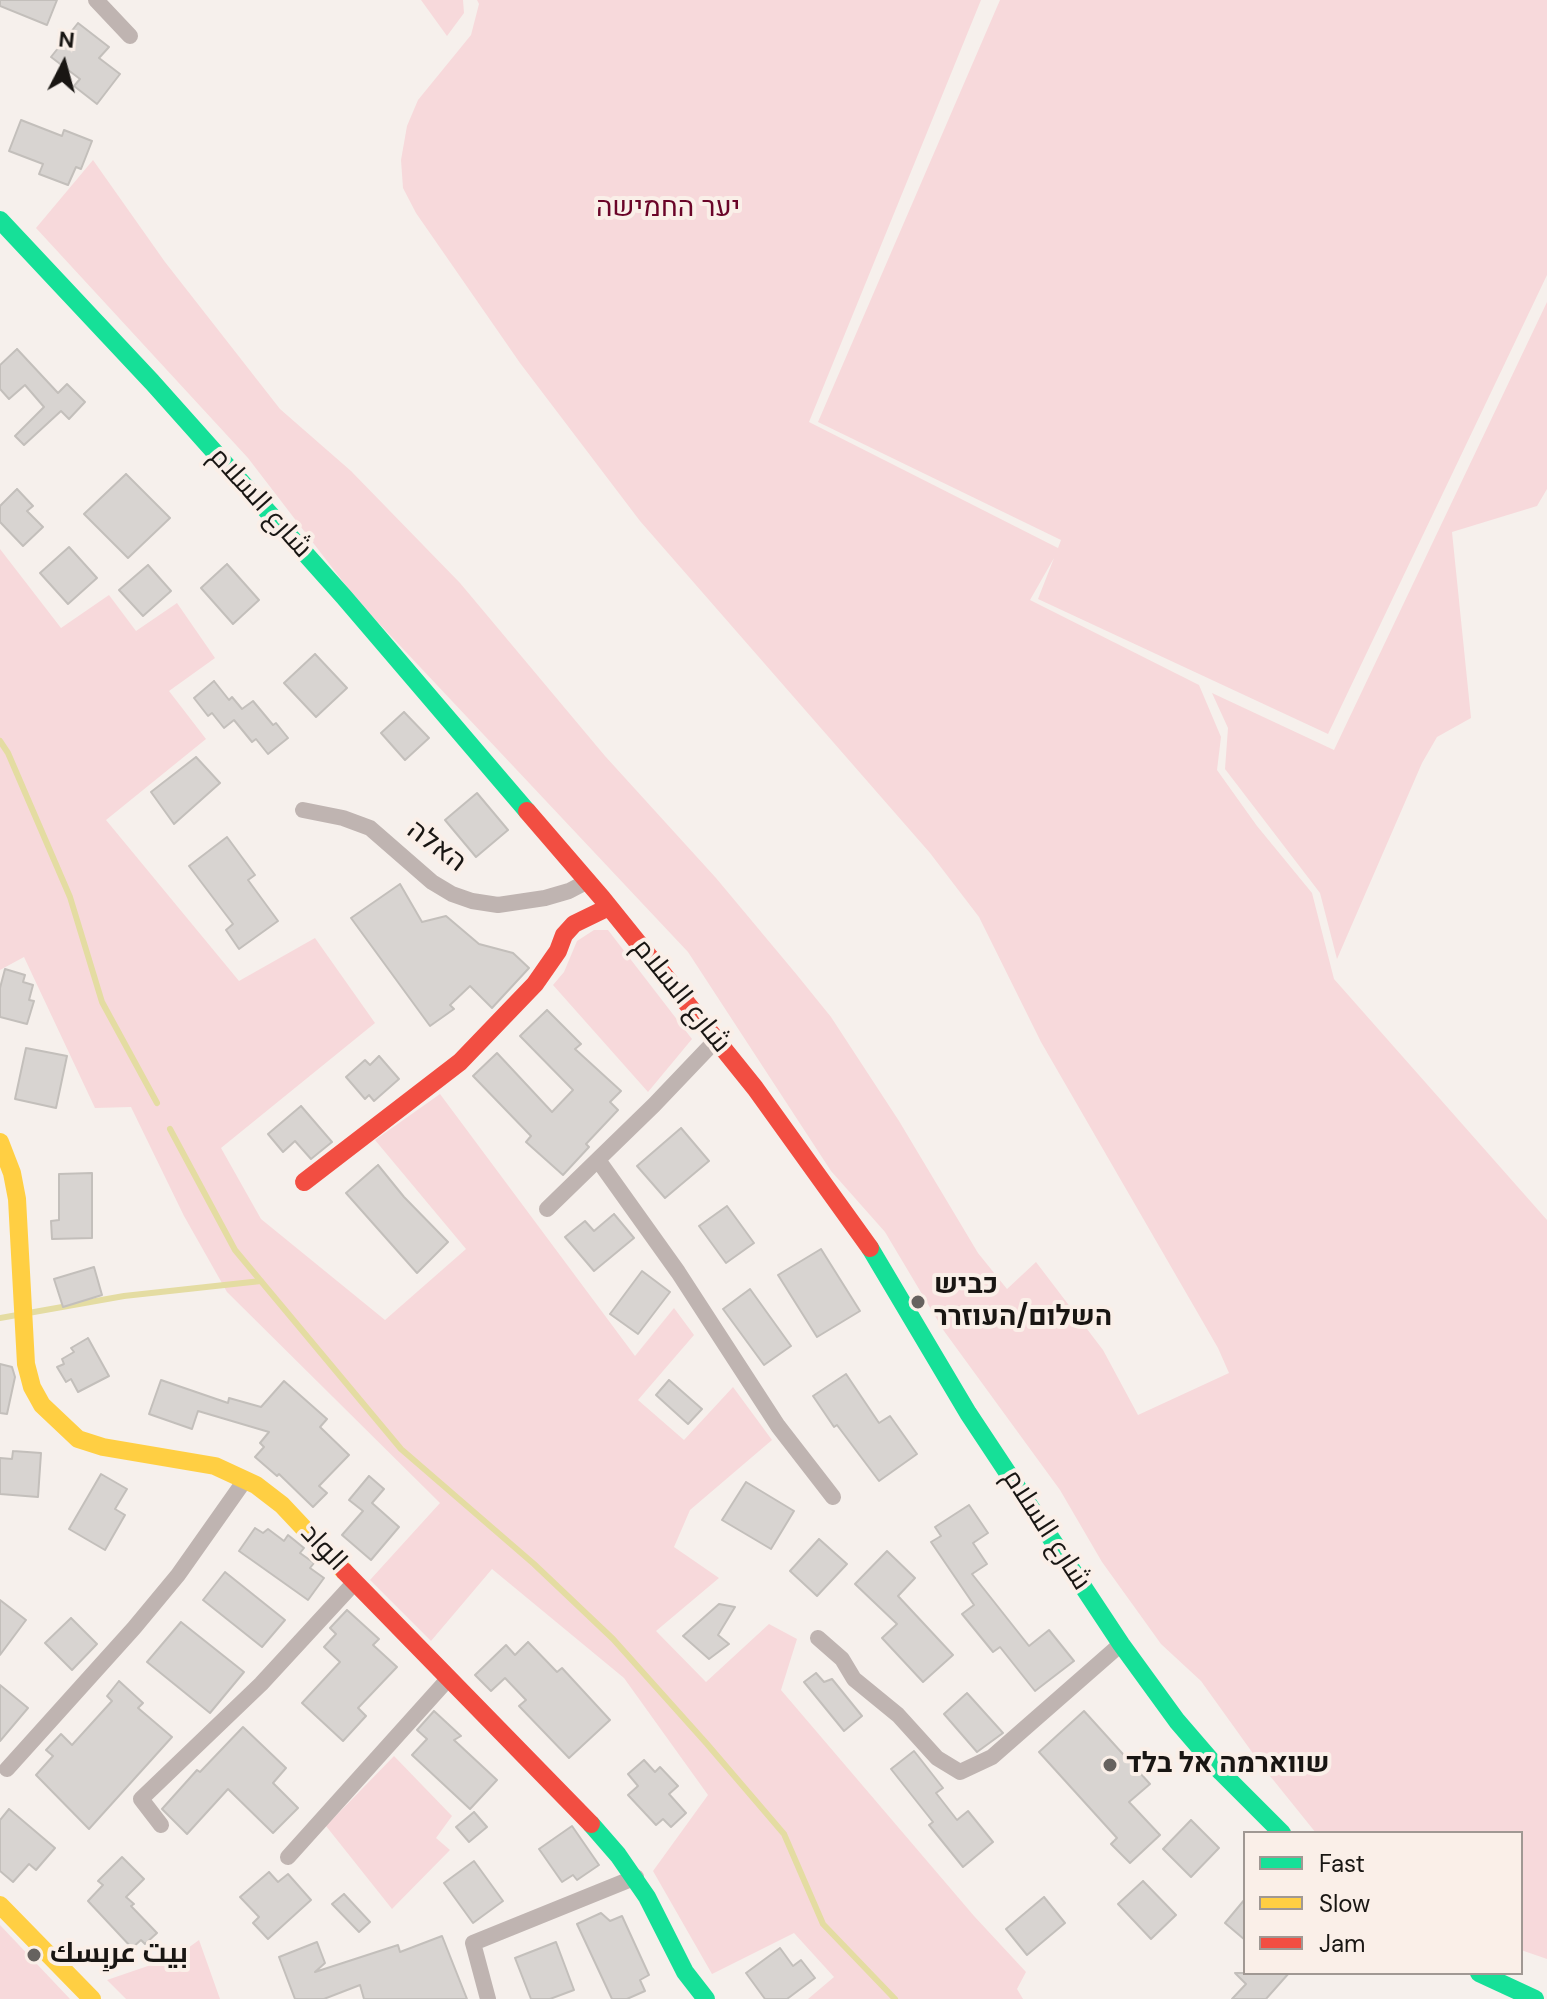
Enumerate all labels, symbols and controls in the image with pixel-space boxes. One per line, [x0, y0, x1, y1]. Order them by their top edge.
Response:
north arrow [24, 24, 104, 104]
text: N [57, 24, 76, 55]
park label: יער החמישה [596, 192, 740, 226]
street label: شارع السلام [202, 441, 318, 565]
street label: האלה [400, 814, 472, 880]
street label: شارع السلام [625, 932, 737, 1060]
place label: כביש השלום/העוזרר [934, 1269, 1112, 1335]
marker: כביש השלום/העוזרר [909, 1293, 927, 1311]
street label: شارع السلام [995, 1463, 1097, 1597]
street label: الواد [293, 1517, 353, 1579]
place label: שווארמה אל בלד [1126, 1748, 1330, 1782]
marker: שווארמה אל בלד [1101, 1756, 1119, 1774]
legend [1243, 1831, 1523, 1975]
text: Fast [1319, 1848, 1365, 1879]
text: Slow [1319, 1888, 1370, 1919]
text: Jam [1319, 1928, 1365, 1959]
place label: بيت عربِسك [50, 1938, 188, 1972]
marker: بيت عربِسك [25, 1946, 43, 1964]

